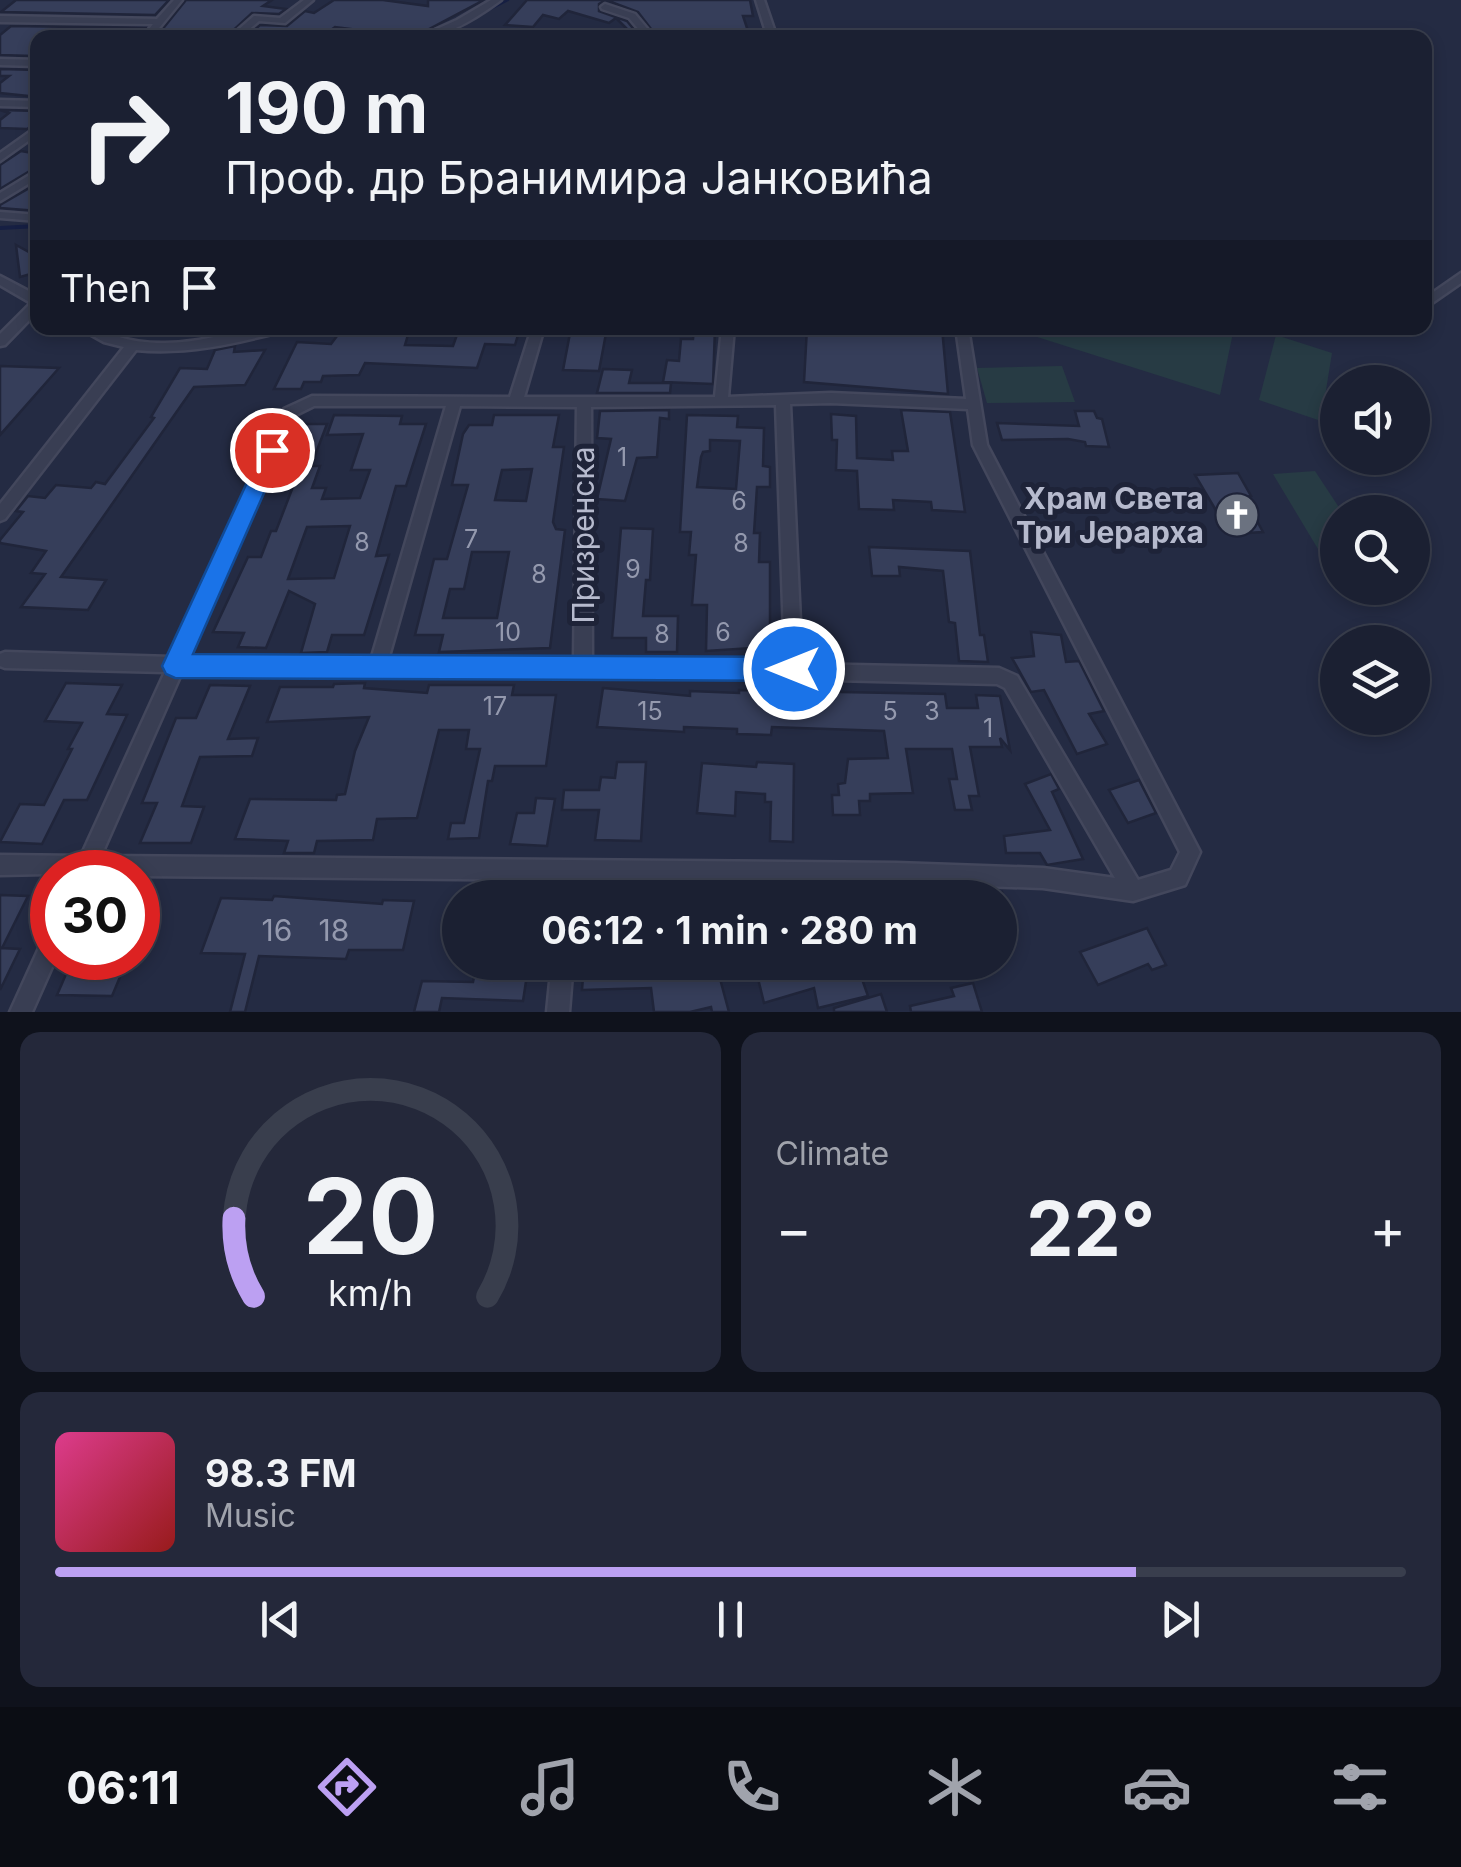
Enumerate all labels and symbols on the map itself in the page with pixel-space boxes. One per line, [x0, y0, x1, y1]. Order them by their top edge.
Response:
pin [230, 408, 315, 493]
house number: 1 [617, 442, 627, 472]
street label: Призренска [565, 446, 601, 624]
place label: Храм Света Три Јерарха [1016, 480, 1204, 550]
house number: 6 [731, 486, 747, 516]
church icon: Храм Света Три Јерарха [1214, 492, 1260, 538]
house number: 7 [464, 524, 478, 554]
house number: 8 [354, 527, 370, 557]
house number: 8 [733, 528, 749, 558]
house number: 9 [625, 554, 641, 584]
house number: 8 [531, 559, 547, 589]
house number: 10 [495, 617, 521, 647]
house number: 6 [715, 617, 731, 647]
position arrow [742, 617, 846, 721]
house number: 8 [654, 619, 670, 649]
house number: 17 [483, 691, 507, 721]
house number: 15 [637, 696, 663, 726]
house number: 5 [882, 696, 898, 726]
house number: 3 [924, 696, 940, 726]
house number: 1 [983, 713, 993, 743]
speed limit sign: 30 [30, 850, 160, 980]
house number: 16 [262, 912, 292, 948]
house number: 18 [319, 912, 349, 948]

